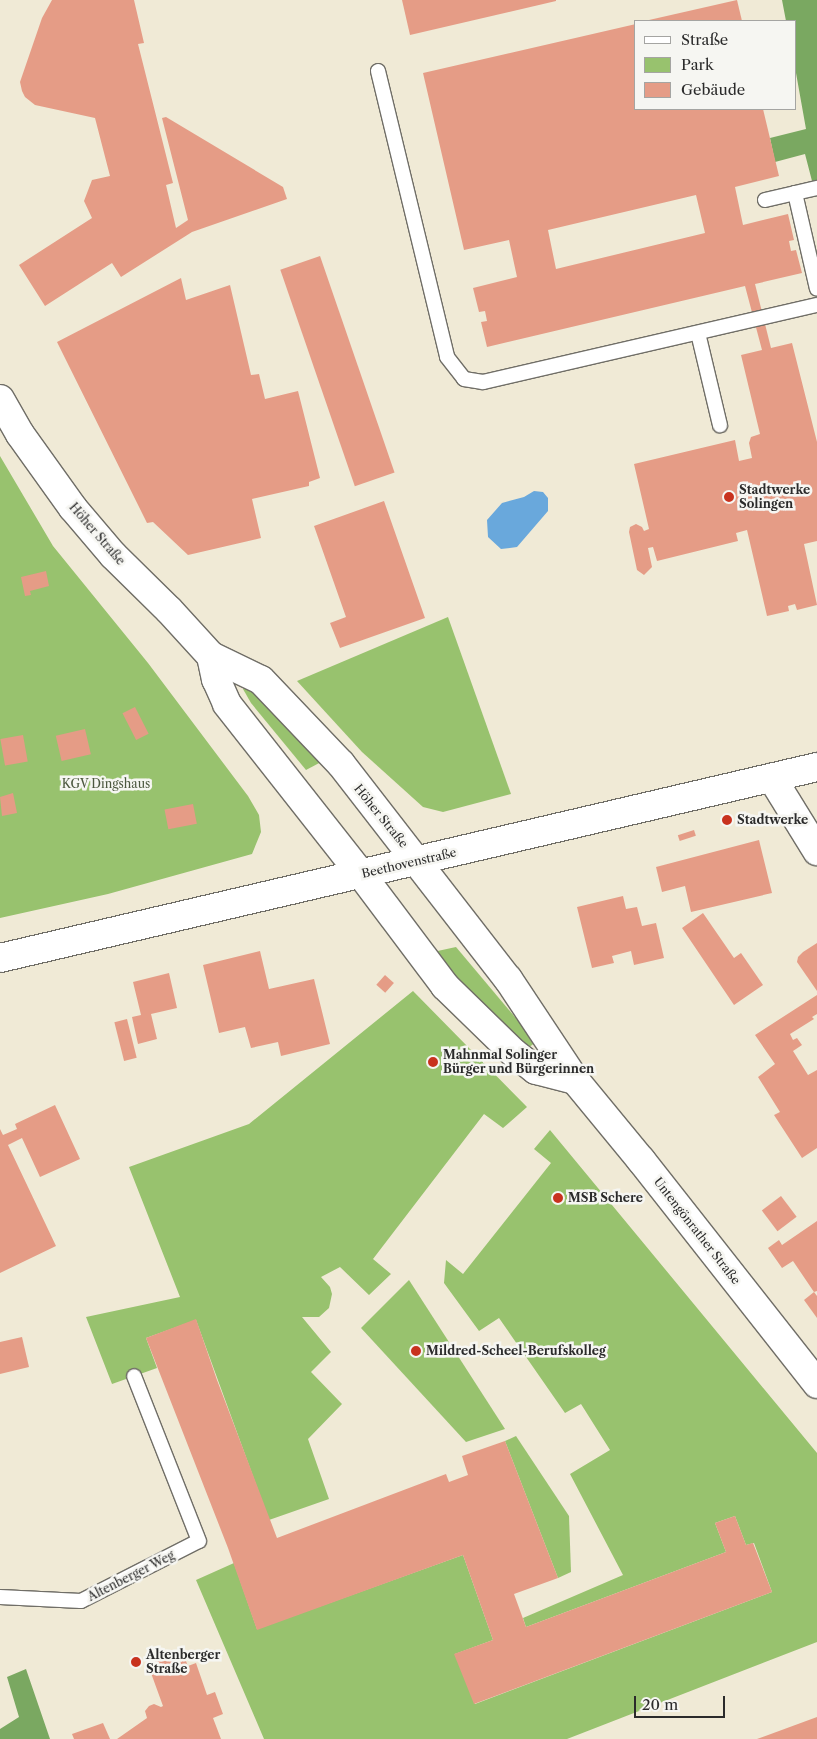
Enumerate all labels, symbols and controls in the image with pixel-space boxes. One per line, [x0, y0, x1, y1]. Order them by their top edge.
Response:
legend [634, 20, 797, 110]
text: Straße [681, 30, 728, 49]
text: Park [681, 55, 714, 74]
text: Gebäude [681, 80, 745, 99]
place label: Stadtwerke Solingen [739, 483, 810, 511]
marker: Stadtwerke Solingen [723, 491, 735, 503]
street label: Höher Straße [66, 500, 128, 568]
park label: KGV Dingshaus [62, 777, 150, 791]
street label: Höher Straße [351, 781, 411, 851]
place label: Stadtwerke [737, 813, 808, 827]
marker: Stadtwerke [721, 814, 733, 826]
street label: Beethovenstraße [360, 845, 458, 881]
place label: Mahnmal Solinger Bürger und Bürgerinnen [443, 1048, 594, 1076]
marker: Mahnmal Solinger Bürger und Bürgerinnen [427, 1056, 439, 1068]
street label: Untengönrather Straße [651, 1175, 743, 1287]
place label: MSB Schere [568, 1191, 643, 1205]
marker: MSB Schere [552, 1192, 564, 1204]
place label: Mildred-Scheel-Berufskolleg [426, 1344, 606, 1358]
marker: Mildred-Scheel-Berufskolleg [410, 1345, 422, 1357]
street label: Altenberger Weg [85, 1548, 177, 1604]
place label: Altenberger Straße [146, 1648, 220, 1676]
marker: Altenberger Straße [130, 1656, 142, 1668]
scale bar [637, 1686, 728, 1718]
text: 20 m [642, 1695, 678, 1714]

